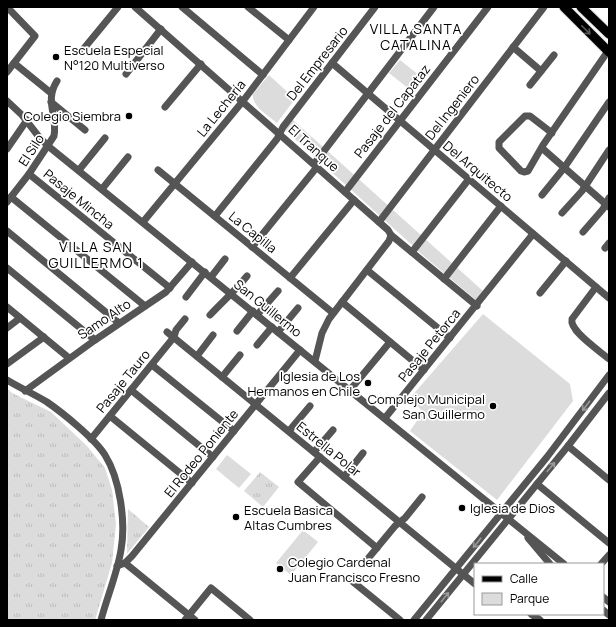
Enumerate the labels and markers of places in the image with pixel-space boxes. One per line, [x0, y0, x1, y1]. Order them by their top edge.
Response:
place label: Escuela Especial N°120 Multiverso [64, 41, 165, 74]
marker: Escuela Especial N°120 Multiverso [51, 52, 61, 62]
place label: Colegio Siembra [24, 107, 121, 125]
marker: Colegio Siembra [124, 111, 134, 121]
place label: Iglesia de Los Hermanos en Chile [247, 367, 360, 400]
marker: Iglesia de Los Hermanos en Chile [363, 378, 373, 388]
place label: Complejo Municipal San Guillermo [368, 390, 485, 423]
marker: Complejo Municipal San Guillermo [488, 401, 498, 411]
place label: Iglesia de Dios [470, 499, 555, 517]
place label: Escuela Basica Altas Cumbres [244, 501, 333, 534]
marker: Iglesia de Dios [457, 503, 467, 513]
marker: Escuela Basica Altas Cumbres [231, 512, 241, 522]
place label: Colegio Cardenal Juan Francisco Fresno [288, 553, 421, 586]
marker: Colegio Cardenal Juan Francisco Fresno [275, 564, 285, 574]

